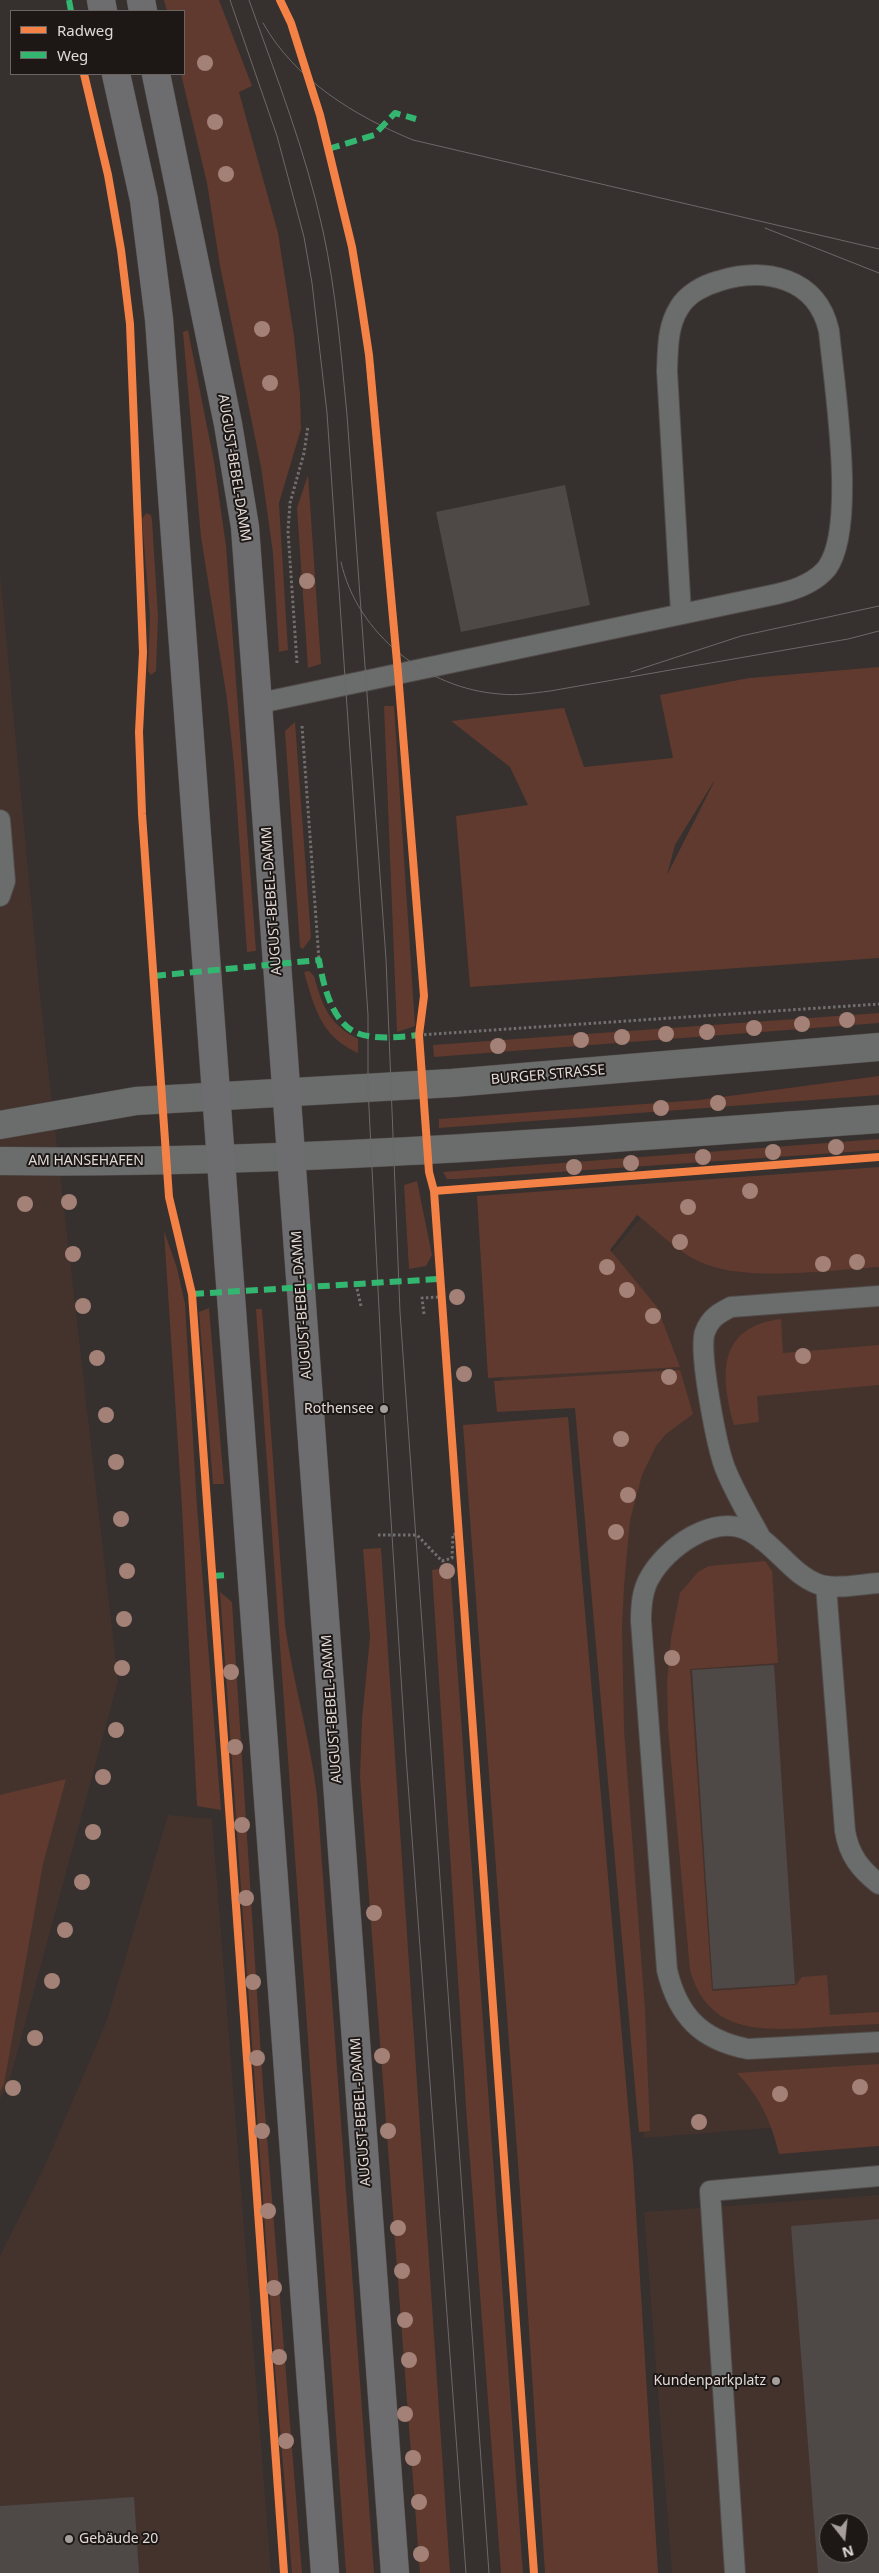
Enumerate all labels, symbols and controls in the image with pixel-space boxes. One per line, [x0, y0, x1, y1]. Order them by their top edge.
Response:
legend [10, 10, 185, 75]
text: Radweg [57, 20, 113, 40]
text: Weg [57, 45, 88, 65]
street label: AUGUST-BEBEL-DAMM [214, 393, 254, 543]
street label: AUGUST-BEBEL-DAMM [258, 826, 286, 976]
street label: BURGER STRASSE [490, 1062, 606, 1088]
street label: AM HANSEHAFEN [28, 1153, 144, 1169]
street label: AUGUST-BEBEL-DAMM [288, 1230, 316, 1380]
place label: Rothensee [304, 1401, 374, 1417]
marker: Rothensee [378, 1403, 390, 1415]
street label: AUGUST-BEBEL-DAMM [318, 1634, 346, 1784]
street label: AUGUST-BEBEL-DAMM [347, 2037, 375, 2187]
place label: Kundenparkplatz [653, 2373, 766, 2389]
marker: Kundenparkplatz [770, 2375, 782, 2387]
north arrow [819, 2513, 869, 2563]
place label: Gebäude 20 [79, 2531, 158, 2547]
marker: Gebäude 20 [63, 2533, 75, 2545]
text: N [840, 2541, 856, 2563]

